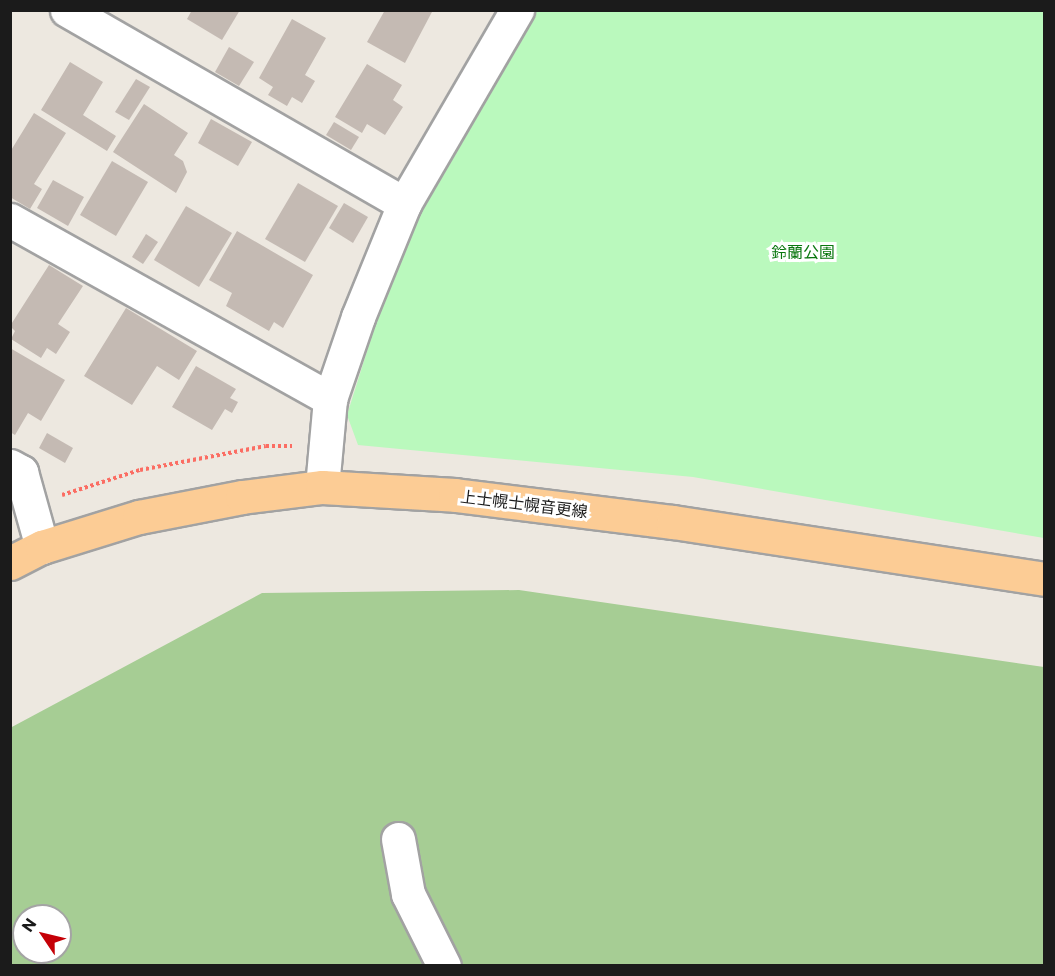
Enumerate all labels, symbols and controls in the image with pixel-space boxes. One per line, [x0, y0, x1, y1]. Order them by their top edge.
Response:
park label: 鈴蘭公園 [771, 242, 835, 262]
street label: 上士幌士幌音更線 [459, 487, 589, 521]
north arrow [12, 904, 72, 964]
text: N [17, 914, 40, 935]

